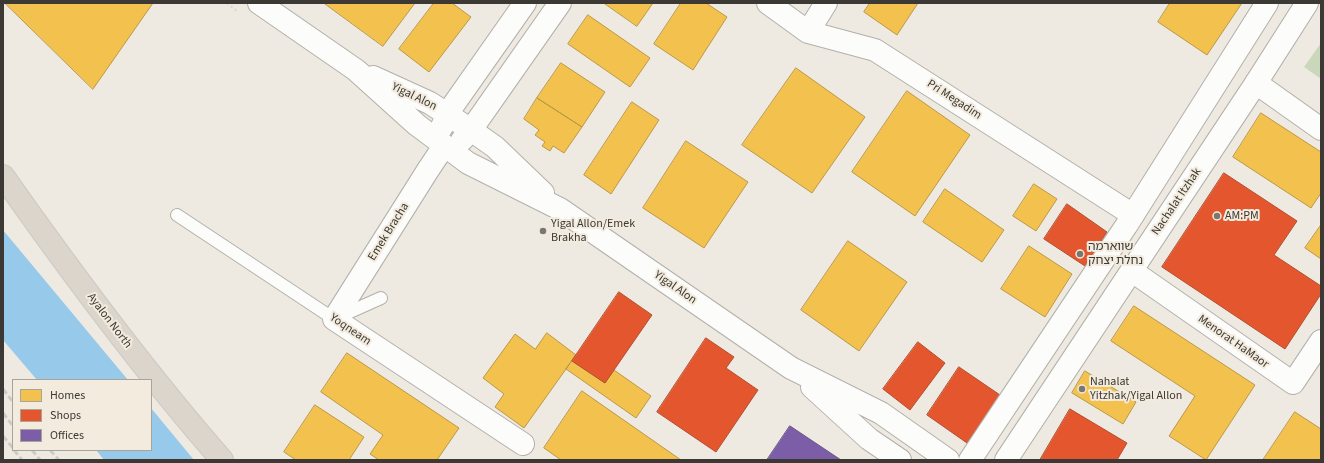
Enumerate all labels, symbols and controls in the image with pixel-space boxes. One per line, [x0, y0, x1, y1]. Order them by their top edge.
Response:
street label: Pri Megadim [924, 77, 984, 123]
street label: Yigal Alon [389, 80, 439, 114]
street label: Nachalat Itzhak [1149, 166, 1205, 238]
street label: Emek Bracha [366, 200, 412, 264]
place label: AM:PM [1225, 209, 1259, 223]
marker: AM:PM [1212, 211, 1222, 221]
place label: Yigal Allon/Emek Brakha [551, 217, 635, 245]
marker: Yigal Allon/Emek Brakha [538, 226, 548, 236]
place label: שווארמה נחלת יצחק [1088, 240, 1143, 268]
marker: שווארמה נחלת יצחק [1075, 249, 1085, 259]
street label: Yigal Alon [651, 268, 699, 308]
street label: Ayalon North [84, 291, 134, 351]
street label: Yoqneam [327, 311, 373, 349]
street label: Menorat HaMaor [1195, 312, 1271, 372]
place label: Nahalat Yitzhak/Yigal Allon [1090, 375, 1182, 403]
legend [12, 379, 152, 451]
marker: Nahalat Yitzhak/Yigal Allon [1077, 384, 1087, 394]
text: Homes [50, 387, 85, 404]
text: Shops [50, 407, 81, 424]
text: Offices [50, 427, 84, 444]

